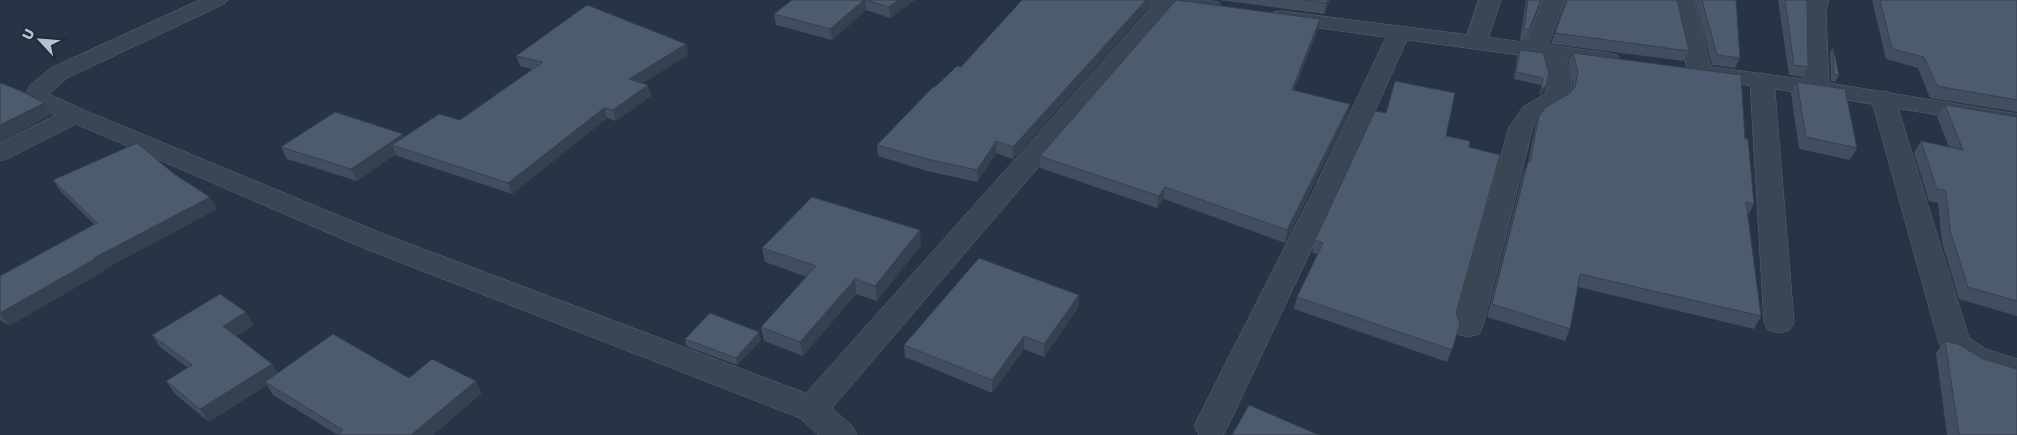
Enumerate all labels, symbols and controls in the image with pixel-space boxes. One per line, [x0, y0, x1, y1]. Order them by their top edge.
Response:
north arrow [15, 15, 65, 65]
text: U [19, 26, 39, 43]

